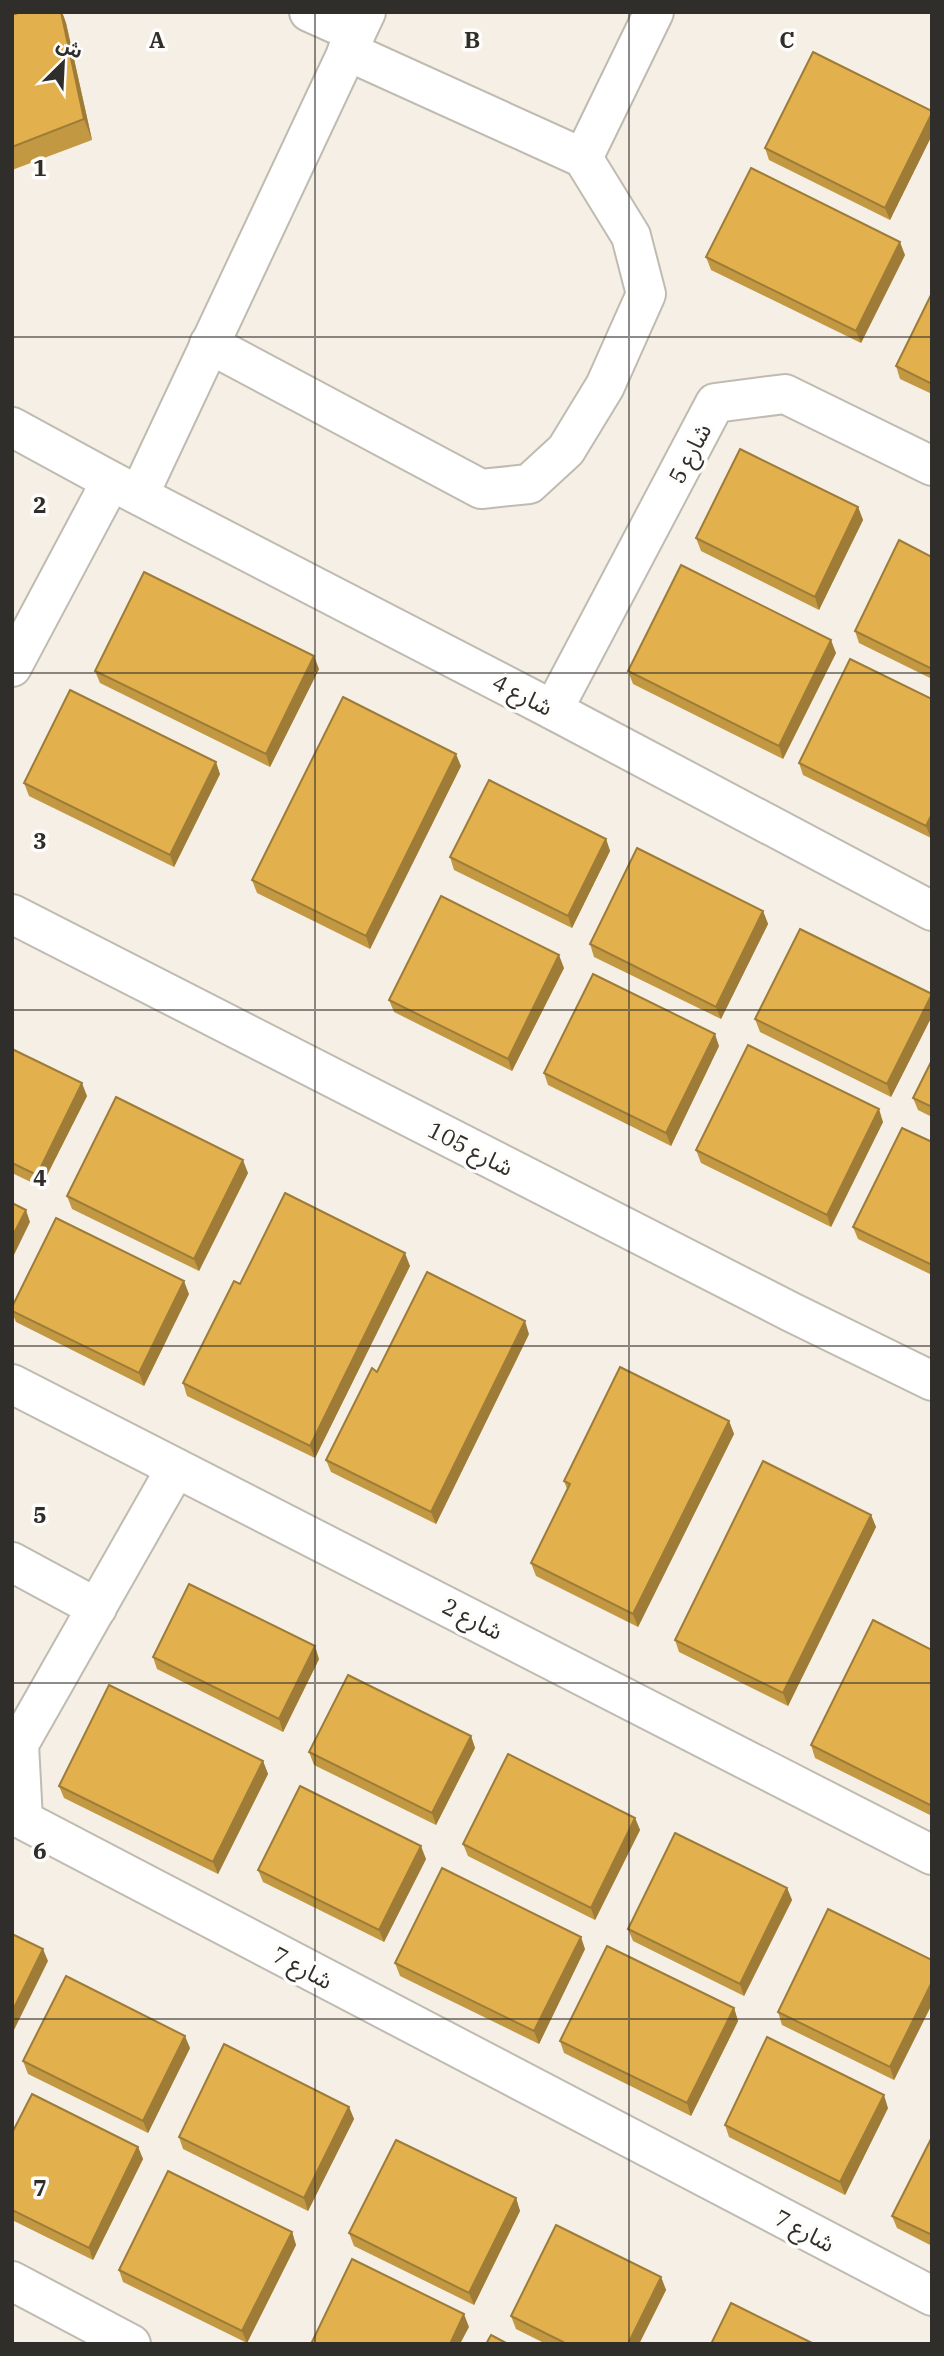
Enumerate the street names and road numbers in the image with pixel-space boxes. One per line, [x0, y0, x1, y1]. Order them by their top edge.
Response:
street label: شارع 5 [661, 418, 720, 490]
street label: شارع 4 [486, 666, 558, 725]
street label: شارع 105 [422, 1114, 519, 1185]
street label: شارع 2 [436, 1590, 508, 1649]
street label: شارع 7 [266, 1939, 338, 1998]
street label: شارع 7 [768, 2202, 840, 2261]

